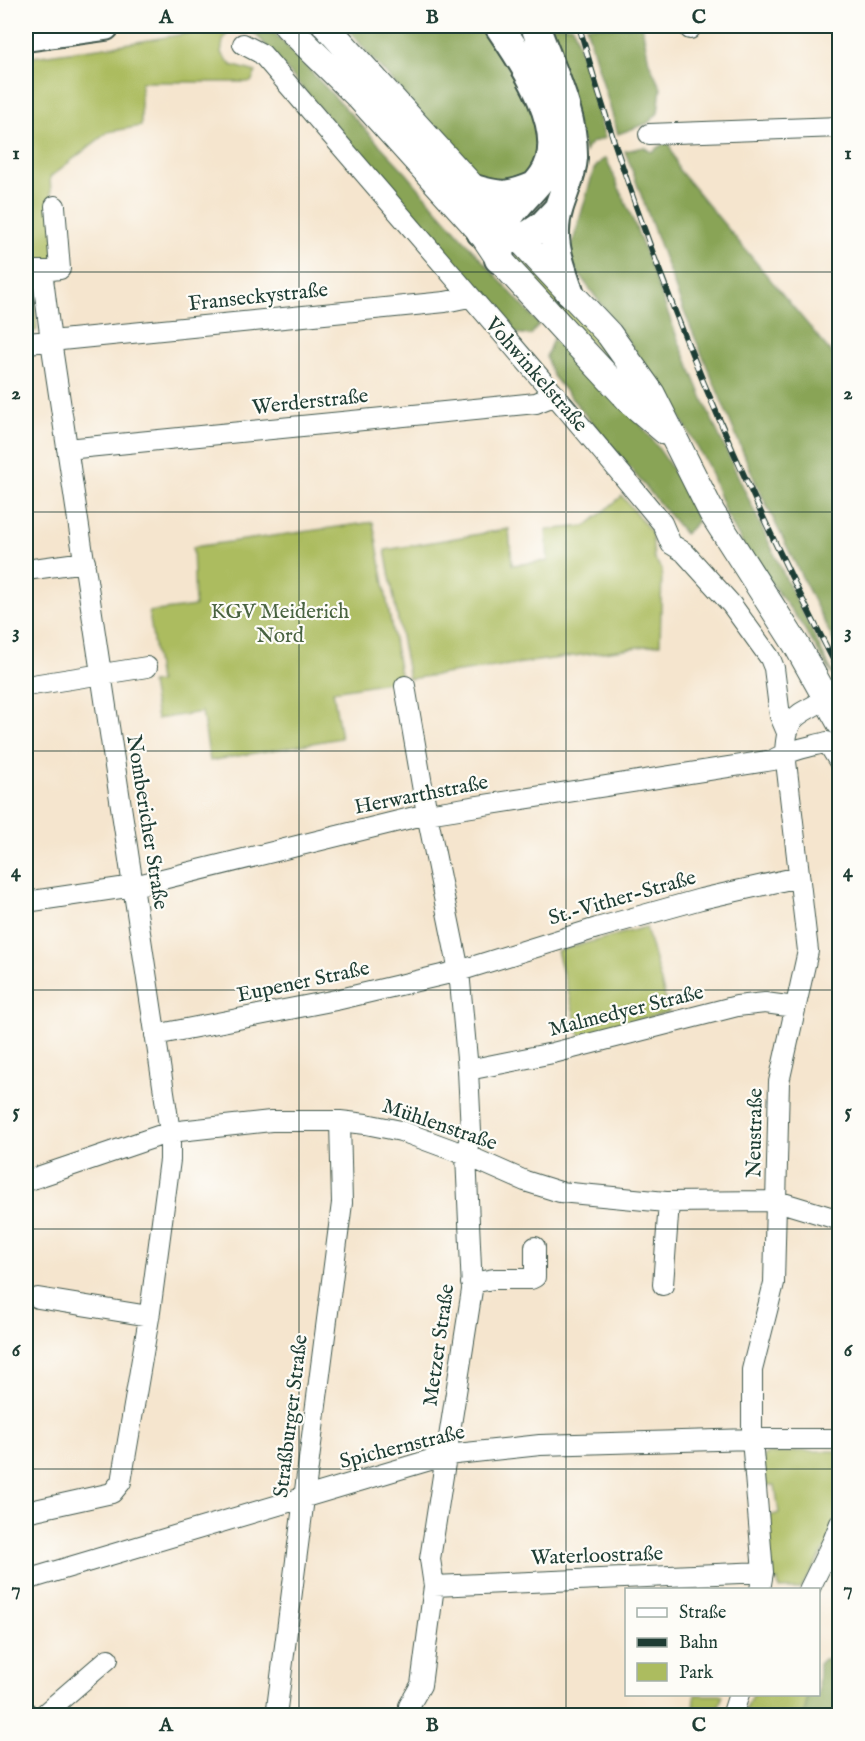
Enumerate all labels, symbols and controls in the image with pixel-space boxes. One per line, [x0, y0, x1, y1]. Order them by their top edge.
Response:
text: A [158, 5, 174, 30]
text: B [425, 5, 439, 30]
text: C [692, 5, 706, 30]
text: 1 [12, 141, 20, 166]
text: 1 [844, 141, 852, 166]
street label: Franseckystraße [187, 277, 330, 318]
street label: Vohwinkelstraße [478, 311, 593, 438]
text: 2 [11, 381, 21, 406]
text: 2 [843, 381, 853, 406]
street label: Werderstraße [251, 383, 370, 422]
park label: KGV Meiderich Nord [211, 599, 349, 650]
text: 3 [12, 620, 20, 645]
text: 3 [844, 620, 852, 645]
street label: Nombericher Straße [119, 733, 174, 912]
street label: Herwarthstraße [352, 769, 491, 822]
text: 4 [11, 859, 22, 884]
text: 4 [843, 859, 854, 884]
street label: St.-Vither-Straße [546, 864, 700, 932]
street label: Eupener Straße [235, 955, 372, 1010]
street label: Malmedyer Straße [546, 979, 707, 1044]
street label: Neustraße [741, 1087, 770, 1178]
street label: Mühlenstraße [378, 1093, 501, 1158]
text: 5 [12, 1099, 20, 1124]
text: 5 [844, 1099, 852, 1124]
street label: Metzer Straße [418, 1282, 461, 1408]
street label: Straßburger Straße [268, 1333, 315, 1499]
text: 6 [12, 1338, 22, 1363]
text: 6 [844, 1338, 854, 1363]
street label: Spichernstraße [337, 1419, 468, 1476]
street label: Waterloostraße [530, 1541, 664, 1572]
text: 7 [11, 1577, 21, 1602]
text: 7 [843, 1577, 853, 1602]
legend [625, 1588, 820, 1696]
text: Straße [679, 1602, 726, 1625]
text: Bahn [679, 1632, 718, 1655]
text: Park [679, 1662, 714, 1685]
text: A [158, 1713, 174, 1738]
text: B [425, 1713, 439, 1738]
text: C [692, 1713, 706, 1738]

